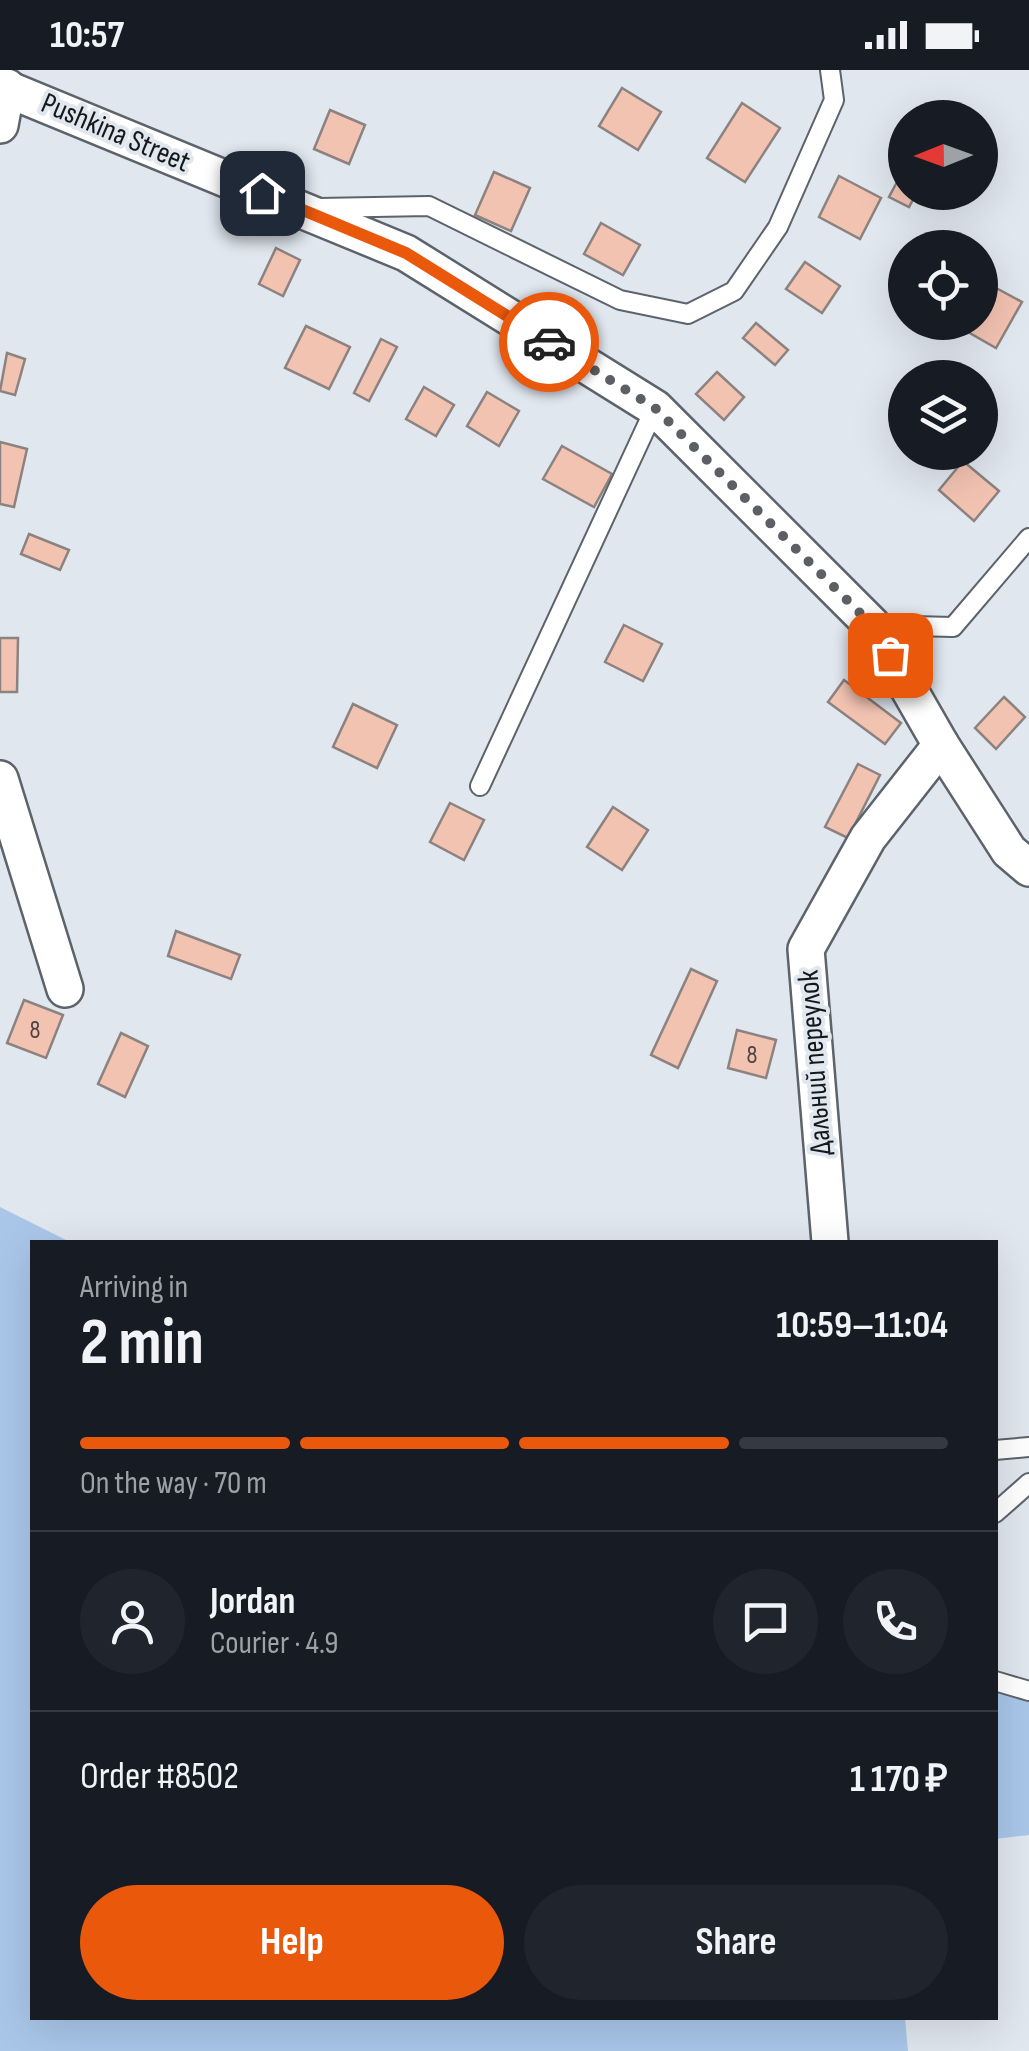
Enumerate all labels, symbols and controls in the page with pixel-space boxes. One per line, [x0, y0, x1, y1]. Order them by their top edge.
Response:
text: 10:57 [50, 13, 124, 58]
street label: Pushkina Street [36, 85, 196, 180]
north arrow [888, 100, 998, 210]
map controls [888, 100, 998, 470]
pin [220, 151, 305, 236]
icon: home [235, 166, 290, 221]
button: locate [888, 230, 998, 340]
courier [499, 292, 599, 392]
icon: car [522, 315, 577, 370]
button: layers [888, 360, 998, 470]
pin [848, 613, 933, 698]
icon: bag [863, 628, 918, 683]
street label: Дальний переулок [791, 969, 839, 1157]
house number: 8 [30, 1015, 40, 1046]
house number: 8 [747, 1040, 757, 1071]
text: Arriving in [80, 1268, 188, 1307]
text: 10:59–11:04 [776, 1303, 948, 1348]
text: 2 min [80, 1305, 204, 1383]
text: On the way · 70 m [80, 1464, 267, 1503]
button: person [80, 1569, 185, 1674]
button: chat [713, 1569, 818, 1674]
button: phone [843, 1569, 948, 1674]
text: Jordan [210, 1579, 295, 1624]
text: Courier · 4.9 [210, 1624, 338, 1663]
text: Order #8502 [80, 1754, 239, 1799]
text: 1 170 ₽ [850, 1757, 948, 1802]
button: Help [80, 1885, 504, 2000]
button: Share [524, 1885, 948, 2000]

